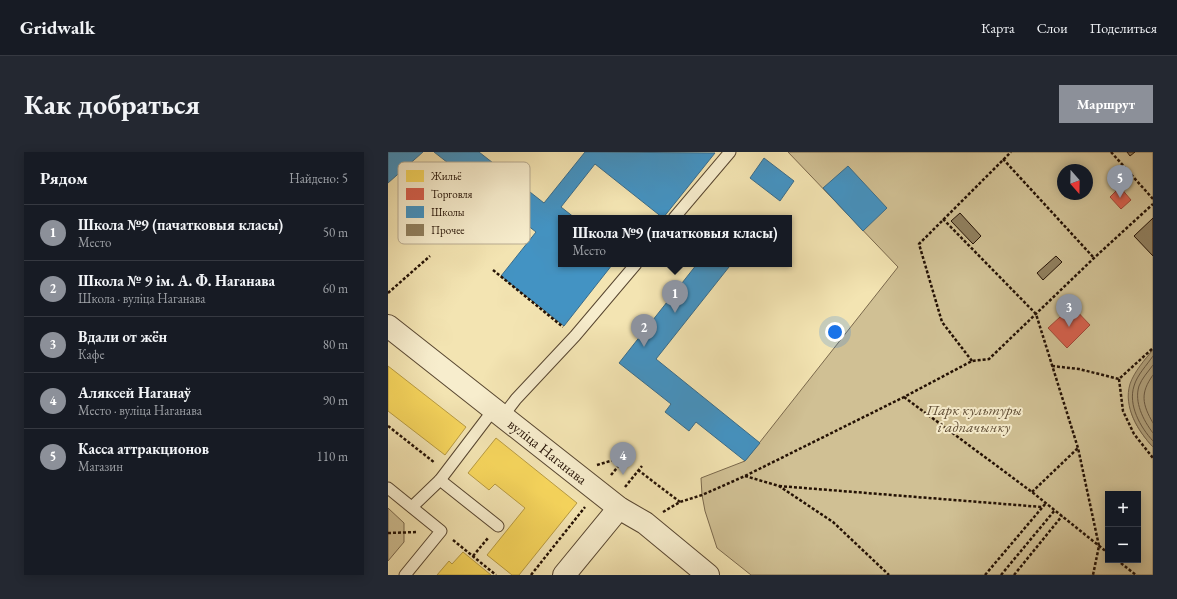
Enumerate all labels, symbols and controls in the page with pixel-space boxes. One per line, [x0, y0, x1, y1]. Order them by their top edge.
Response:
text: Gridwalk [20, 15, 95, 40]
text: Карта [981, 19, 1015, 37]
text: Слои [1037, 19, 1068, 37]
text: Поделиться [1090, 19, 1157, 37]
button: Маршрут [1059, 85, 1153, 123]
text: Как добраться [24, 86, 200, 122]
legend [398, 162, 530, 244]
north arrow [1057, 164, 1093, 200]
pin: 5 [1107, 165, 1133, 198]
text: Рядом [40, 167, 88, 189]
text: Жильё [430, 169, 462, 183]
text: Найдено: 5 [289, 170, 348, 187]
text: Торговля [431, 187, 472, 201]
text: Школы [431, 205, 465, 219]
text: Школа №9 (пачатковыя класы) [78, 215, 283, 234]
popup [558, 215, 792, 267]
text: Прочее [431, 223, 465, 237]
text: Школа №9 (пачатковыя класы) [572, 223, 778, 242]
text: 1 [50, 224, 56, 241]
text: 50 m [323, 224, 348, 241]
text: Место [78, 234, 111, 251]
text: Место [572, 242, 606, 259]
text: Школа № 9 ім. А. Ф. Наганава [78, 271, 275, 290]
text: 2 [50, 280, 56, 297]
text: 60 m [323, 280, 348, 297]
pin: 1 [662, 280, 688, 313]
text: Школа · вуліца Наганава [78, 290, 206, 307]
pin: 3 [1056, 294, 1082, 327]
pin: 2 [631, 314, 657, 347]
your location [825, 322, 845, 342]
text: Вдали от жён [78, 327, 167, 346]
text: 3 [50, 336, 56, 353]
text: 80 m [323, 336, 348, 353]
text: Кафе [78, 346, 104, 363]
text: Аляксей Наганаў [78, 383, 191, 402]
text: 4 [50, 392, 56, 409]
text: 90 m [323, 392, 348, 409]
park label: Парк культуры і адпачынку [925, 400, 1022, 436]
text: Место · вуліца Наганава [78, 402, 202, 419]
street label: вуліца Наганава [504, 414, 591, 488]
text: Касса аттракционов [78, 439, 209, 458]
pin: 4 [610, 442, 636, 475]
text: 5 [50, 448, 56, 465]
text: 110 m [317, 448, 348, 465]
text: Магазин [78, 458, 123, 475]
map controls [1105, 491, 1141, 563]
button: + [1105, 491, 1141, 527]
button: − [1105, 527, 1141, 563]

